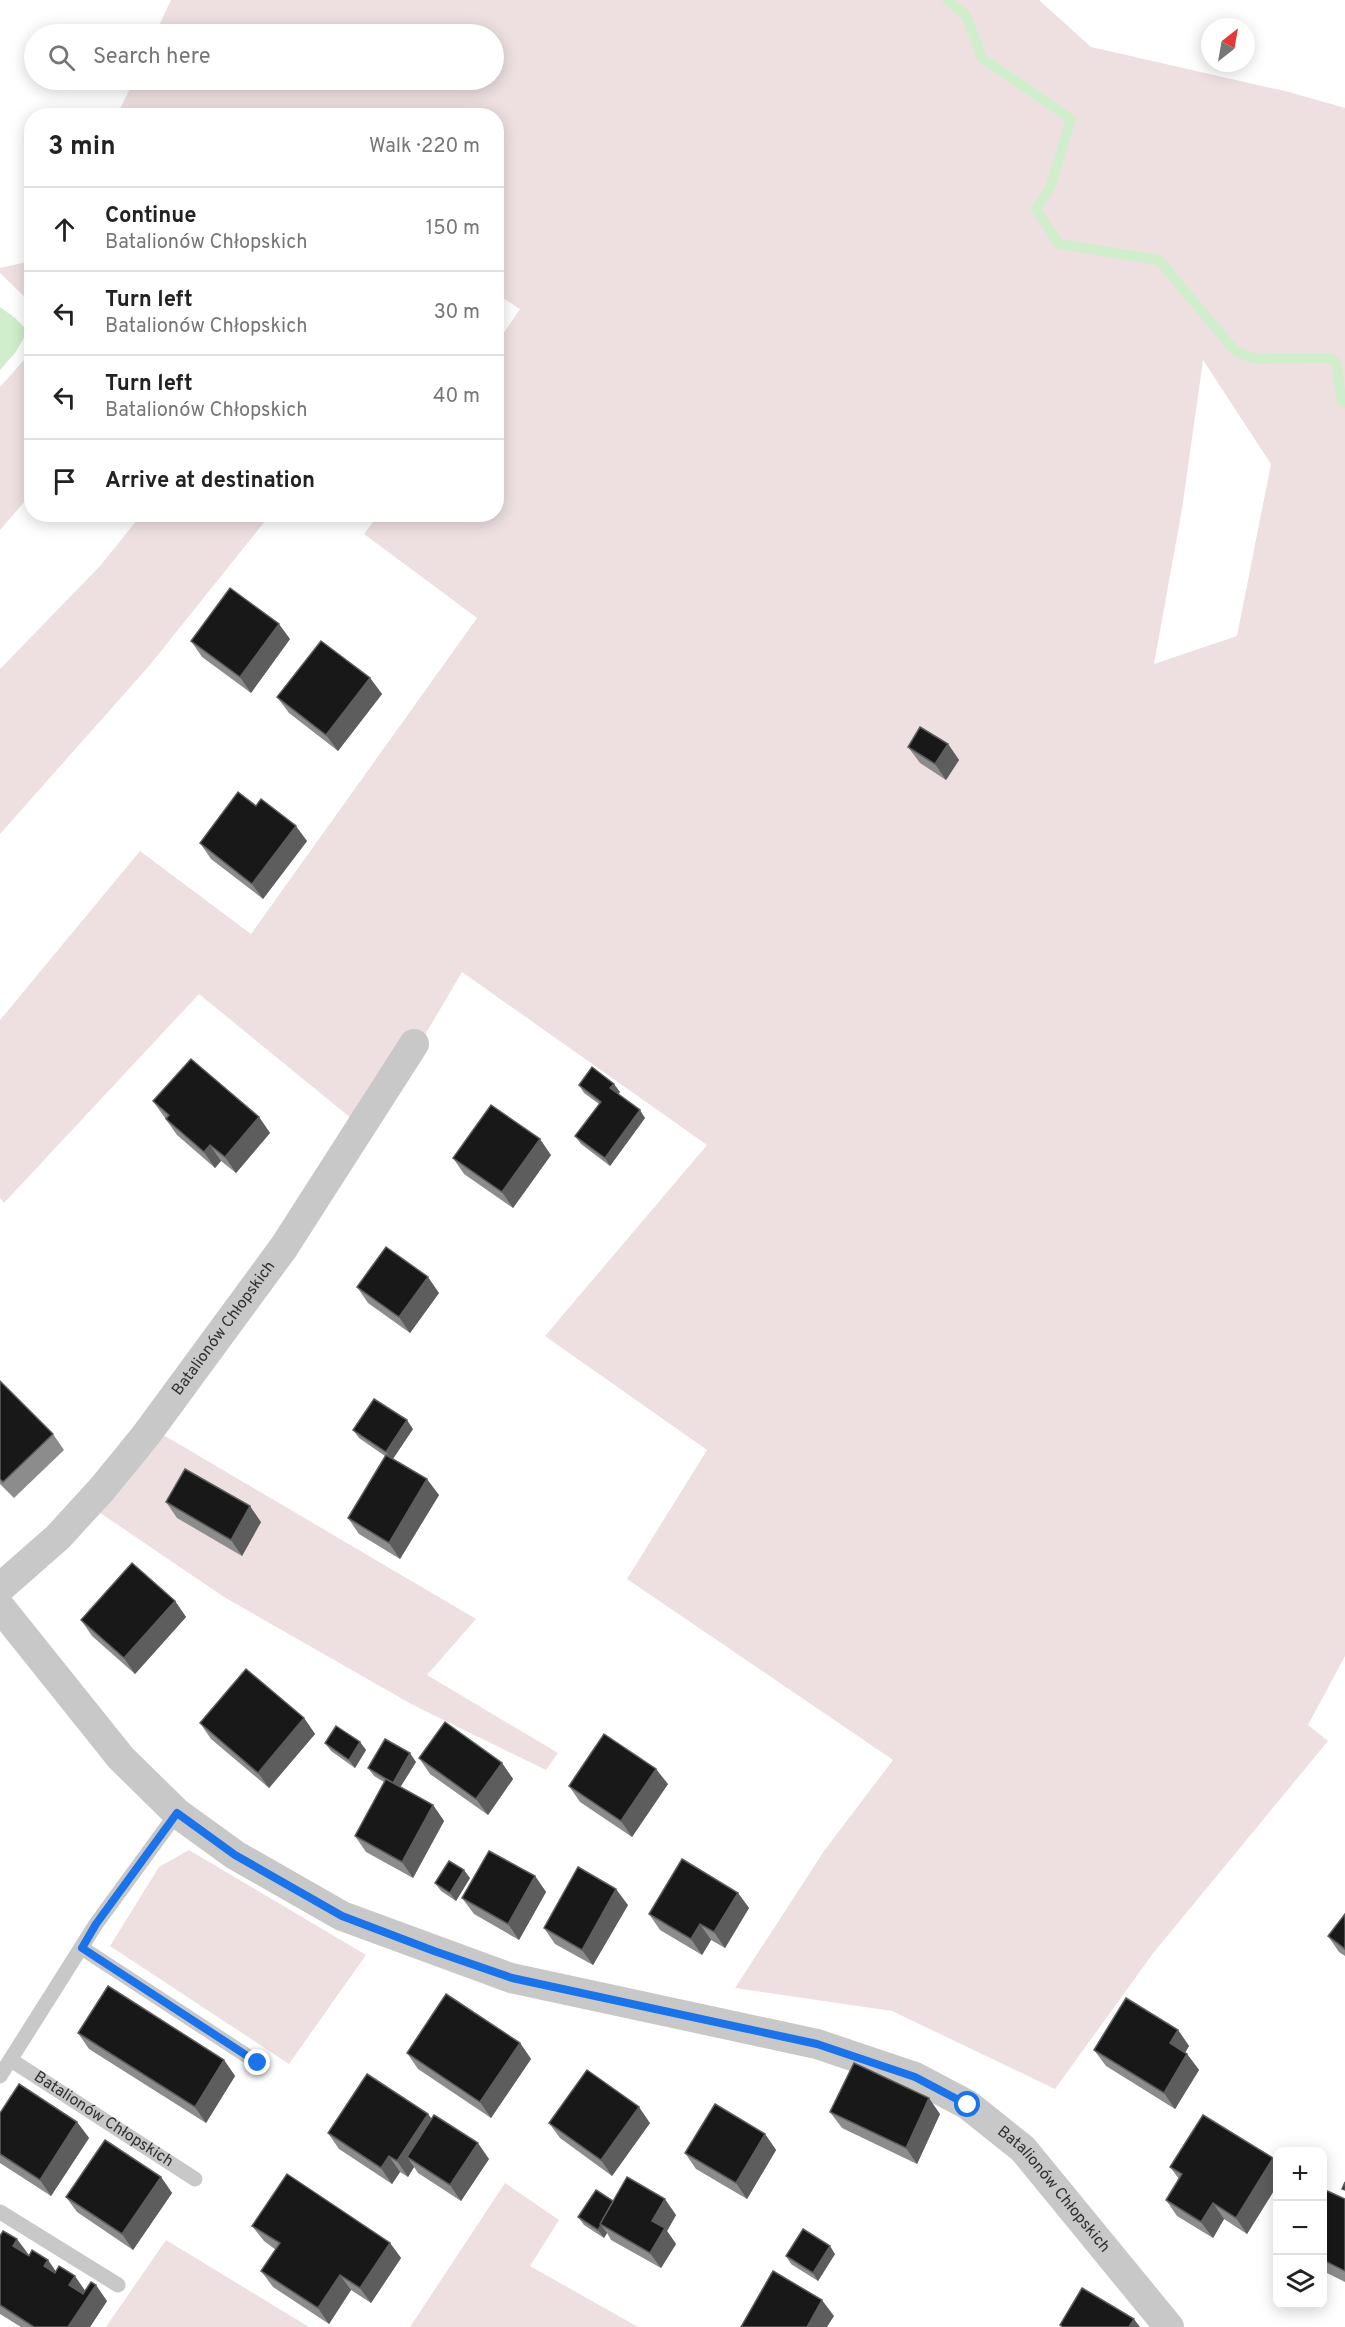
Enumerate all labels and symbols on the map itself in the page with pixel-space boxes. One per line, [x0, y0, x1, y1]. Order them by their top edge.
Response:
north arrow [1201, 18, 1255, 72]
street label: Batalionów Chłopskich [168, 1257, 280, 1400]
route end [244, 2049, 270, 2075]
street label: Batalionów Chłopskich [30, 2067, 177, 2172]
route start [954, 2091, 980, 2117]
street label: Batalionów Chłopskich [993, 2122, 1114, 2257]

